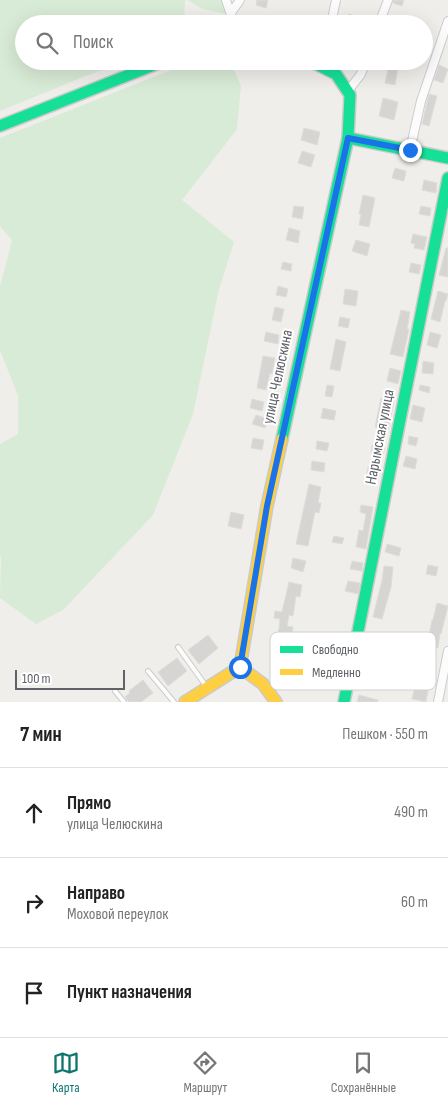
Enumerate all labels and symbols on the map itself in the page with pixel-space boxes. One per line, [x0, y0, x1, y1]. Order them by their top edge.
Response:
route end [399, 139, 422, 162]
street label: улица Челюскина [259, 328, 297, 426]
street label: Нарымская улица [361, 388, 399, 486]
legend [270, 632, 436, 690]
text: Свободно [312, 641, 359, 658]
route start [229, 656, 252, 679]
text: Медленно [312, 664, 361, 681]
scale bar [15, 667, 125, 690]

